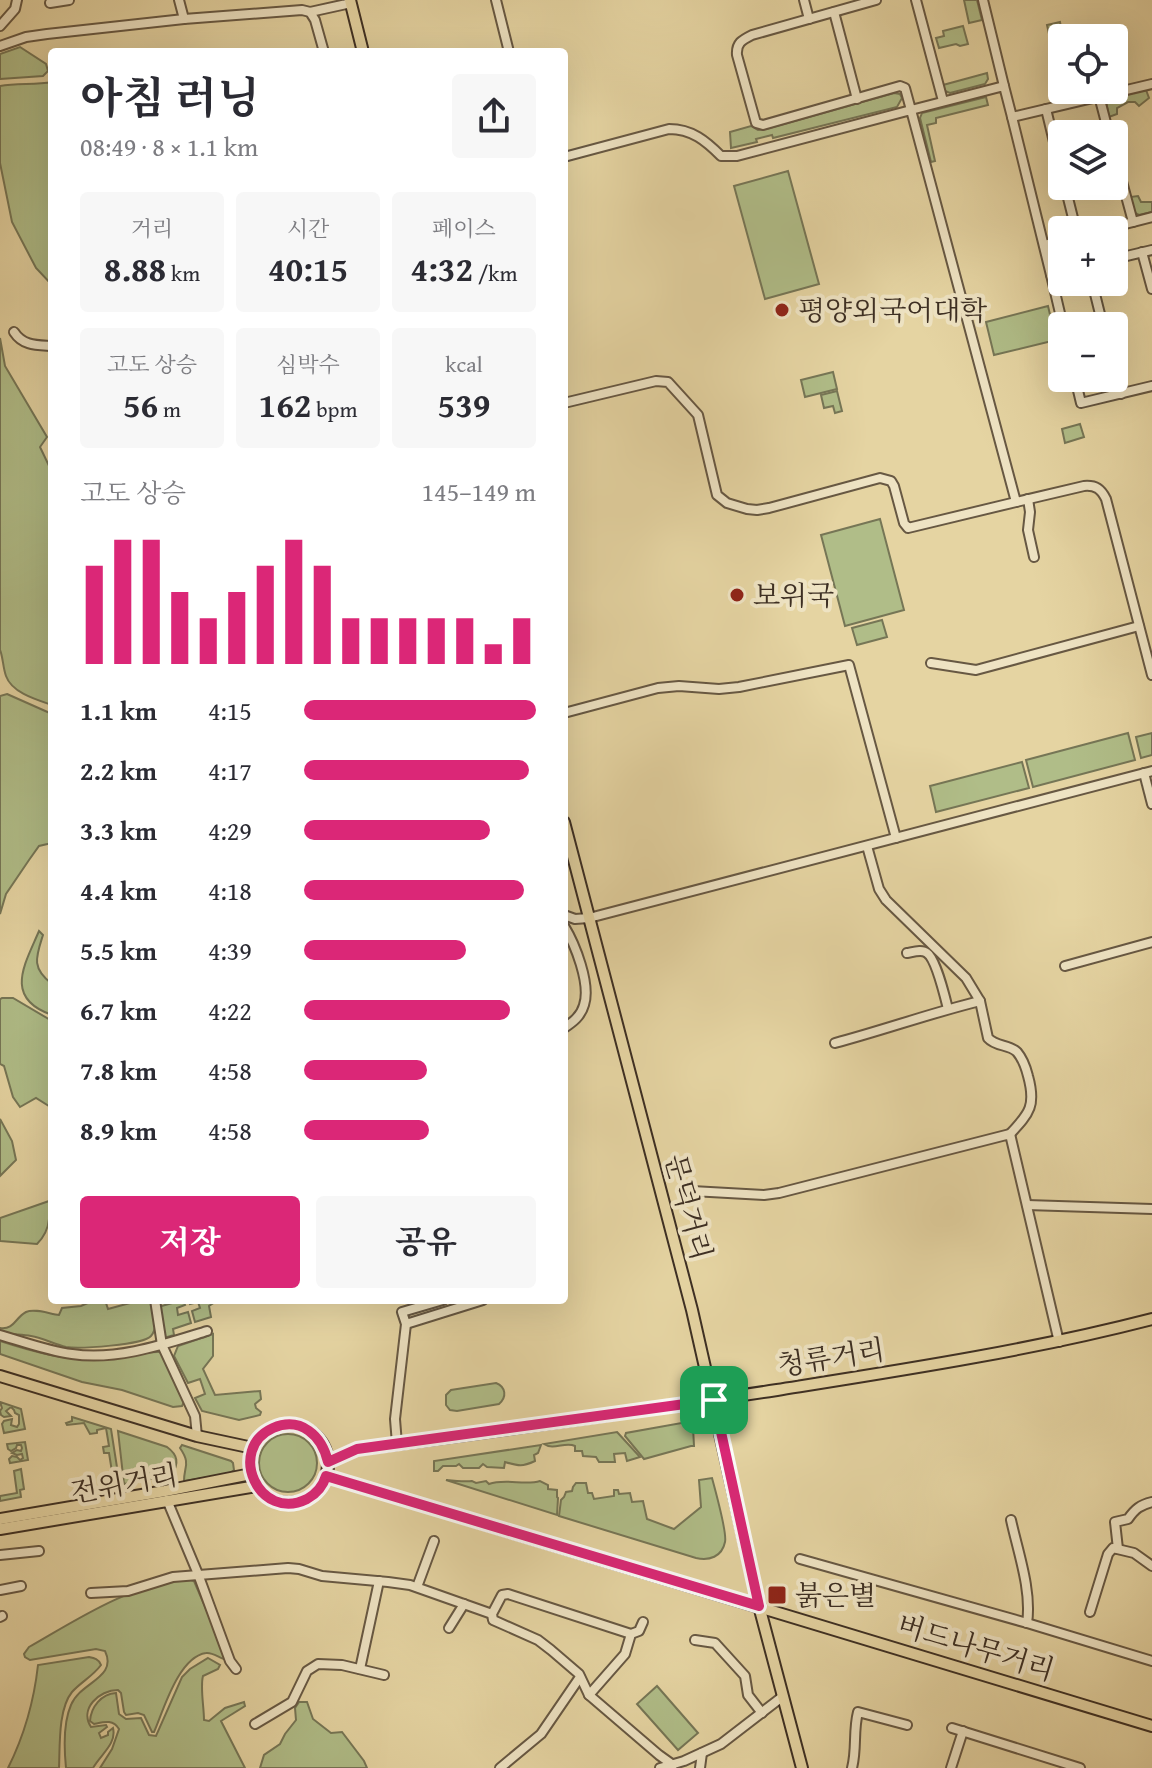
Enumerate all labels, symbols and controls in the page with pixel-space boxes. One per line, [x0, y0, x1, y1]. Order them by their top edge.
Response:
map controls [1048, 24, 1128, 392]
button: locate [1048, 24, 1128, 104]
text: 아침 러닝 [80, 65, 260, 129]
button: share [452, 74, 536, 158]
button: layers [1048, 120, 1128, 200]
text: 08:49 · 8 × 1.1 km [80, 127, 258, 166]
text: 거리 [131, 212, 173, 244]
text: 시간 [287, 212, 329, 244]
text: 페이스 [432, 212, 496, 244]
button: + [1048, 216, 1128, 296]
text: 8.88 [104, 244, 166, 293]
text: 40:15 [268, 244, 348, 293]
text: 4:32 [411, 244, 473, 293]
text: km [166, 257, 200, 289]
text: /km [473, 257, 517, 289]
place label: 평양외국어대학 [798, 289, 987, 330]
marker: 평양외국어대학 [773, 301, 791, 319]
button: − [1048, 312, 1128, 392]
text: 고도 상승 [107, 348, 197, 380]
text: 심박수 [276, 348, 340, 380]
text: kcal [445, 348, 483, 380]
text: 56 [123, 380, 158, 429]
text: 162 [259, 380, 311, 429]
text: 539 [438, 380, 490, 429]
text: m [158, 393, 181, 425]
text: bpm [311, 393, 357, 425]
text: 145–149 m [422, 472, 536, 511]
text: 고도 상승 [80, 473, 186, 512]
place label: 보위국 [753, 574, 834, 615]
marker: 보위국 [728, 586, 746, 604]
text: 1.1 km [80, 691, 157, 730]
text: 4:15 [208, 691, 252, 730]
text: 2.2 km [80, 751, 157, 790]
text: 4:17 [208, 751, 252, 790]
text: 3.3 km [80, 811, 157, 850]
text: 4:29 [208, 811, 252, 850]
text: 4.4 km [80, 871, 157, 910]
text: 4:18 [208, 871, 252, 910]
text: 5.5 km [80, 931, 157, 970]
text: 4:39 [208, 931, 252, 970]
text: 6.7 km [80, 991, 157, 1030]
text: 4:22 [208, 991, 252, 1030]
text: 7.8 km [80, 1051, 157, 1090]
text: 4:58 [208, 1051, 252, 1090]
text: 8.9 km [80, 1111, 157, 1150]
text: 4:58 [208, 1111, 252, 1150]
street label: 문덕거리 [656, 1149, 723, 1264]
button: 저장 [80, 1196, 300, 1288]
button: 공유 [316, 1196, 536, 1288]
street label: 청류거리 [774, 1328, 888, 1385]
pin [680, 1366, 748, 1434]
icon: arrive [692, 1378, 736, 1422]
street label: 전위거리 [67, 1453, 181, 1512]
place label: 붉은별 [795, 1574, 876, 1615]
marker: 붉은별 [766, 1584, 788, 1606]
street label: 버드나무거리 [893, 1603, 1060, 1690]

